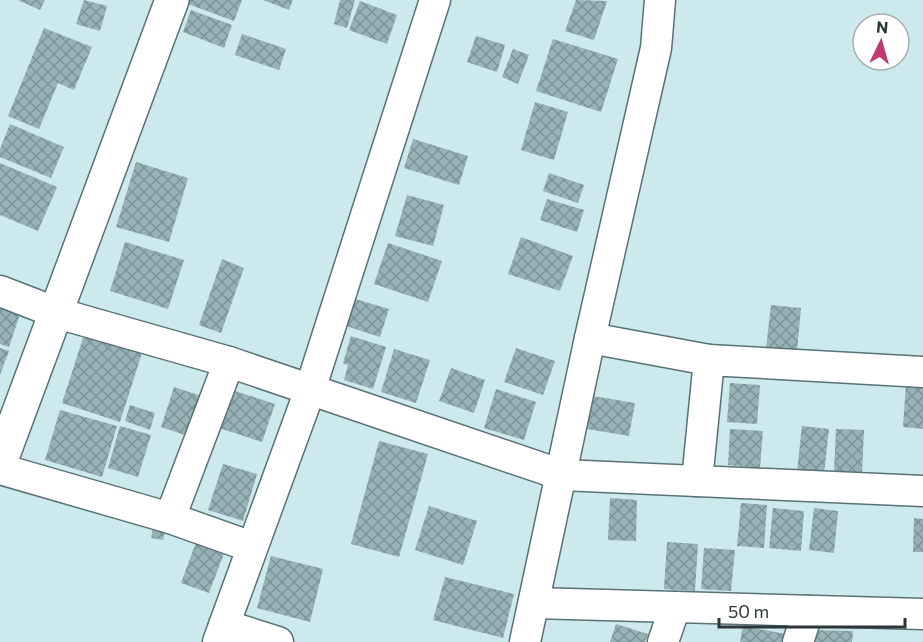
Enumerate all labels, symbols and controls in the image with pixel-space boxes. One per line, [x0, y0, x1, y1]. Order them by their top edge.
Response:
north arrow [851, 12, 911, 72]
text: N [876, 17, 889, 37]
scale bar [719, 591, 905, 629]
text: 50 m [728, 600, 769, 622]

